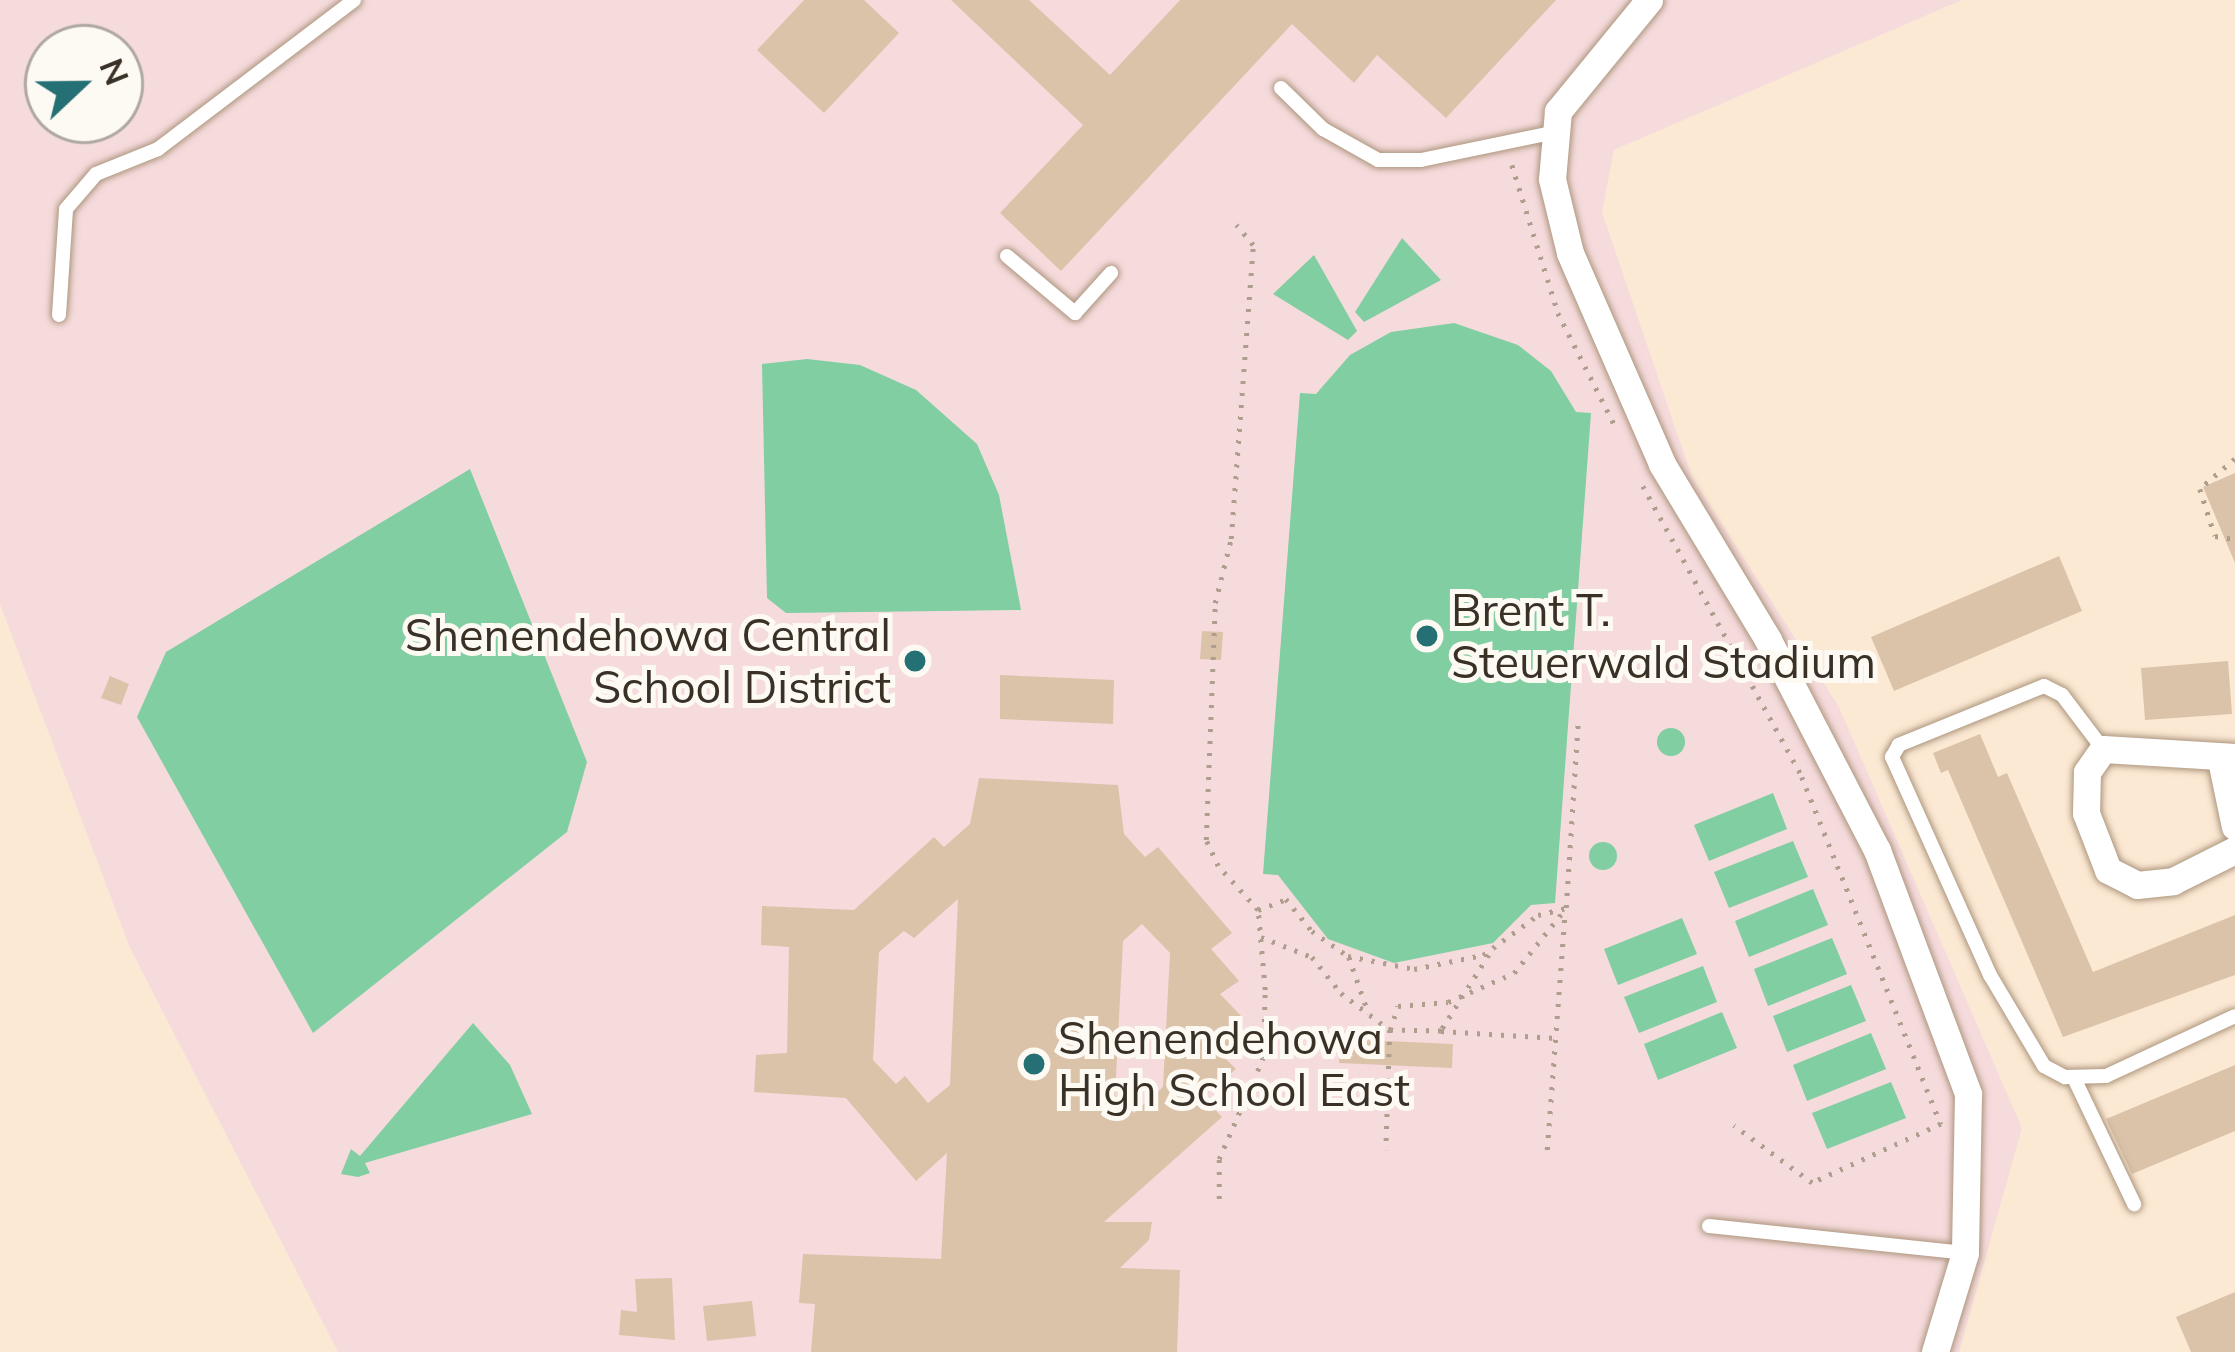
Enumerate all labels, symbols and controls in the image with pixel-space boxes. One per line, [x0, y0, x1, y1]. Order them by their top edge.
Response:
north arrow [24, 24, 144, 144]
text: N [91, 52, 139, 91]
place label: Brent T. Steuerwald Stadium [1451, 583, 1876, 689]
place label: Shenendehowa Central School District [405, 608, 891, 714]
marker: Brent T. Steuerwald Stadium [1414, 623, 1440, 649]
marker: Shenendehowa Central School District [902, 648, 928, 674]
place label: Shenendehowa High School East [1058, 1011, 1410, 1117]
marker: Shenendehowa High School East [1021, 1051, 1047, 1077]

